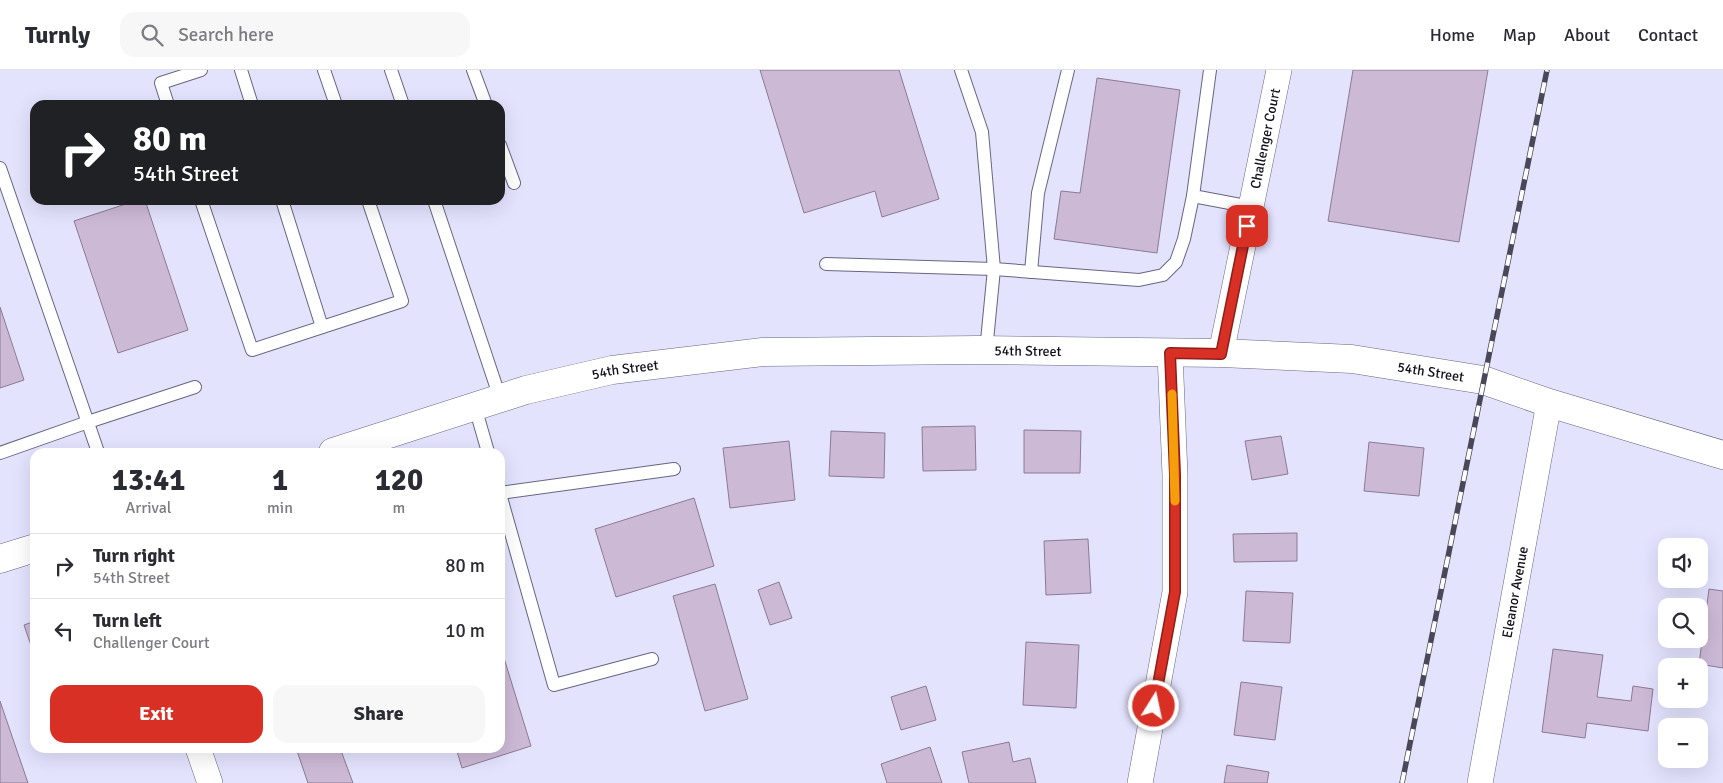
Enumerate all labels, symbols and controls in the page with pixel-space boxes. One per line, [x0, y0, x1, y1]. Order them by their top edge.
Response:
search box [120, 12, 470, 57]
text: Turnly [25, 20, 90, 50]
icon: search [138, 21, 166, 49]
text: Search here [178, 23, 274, 47]
text: Home [1430, 24, 1475, 46]
text: Map [1503, 24, 1536, 46]
text: About [1564, 24, 1610, 46]
text: Contact [1638, 24, 1698, 46]
street label: Challenger Court [1246, 87, 1284, 190]
text: 80 m [133, 117, 207, 160]
icon: right [50, 120, 115, 185]
text: 54th Street [133, 160, 239, 187]
pin [1226, 205, 1268, 247]
icon: arrive [1233, 212, 1261, 240]
street label: 54th Street [994, 342, 1062, 360]
street label: 54th Street [590, 356, 659, 383]
street label: 54th Street [1396, 358, 1465, 385]
text: 13:41 [112, 462, 185, 499]
text: 1 [272, 462, 288, 499]
text: 120 [375, 462, 423, 499]
text: Arrival [125, 498, 172, 518]
text: min [267, 498, 293, 518]
text: m [393, 498, 405, 518]
map controls [1658, 538, 1708, 768]
button: sound [1658, 538, 1708, 588]
text: Turn right [93, 544, 175, 568]
street label: Eleanor Avenue [1498, 545, 1531, 639]
icon: right [50, 552, 78, 580]
text: 80 m [445, 554, 485, 578]
text: 54th Street [93, 568, 170, 588]
button: search [1658, 598, 1708, 648]
text: Turn left [93, 609, 162, 633]
icon: left [50, 617, 78, 645]
text: 10 m [445, 619, 485, 643]
text: Challenger Court [93, 633, 210, 653]
button: + [1658, 658, 1708, 708]
position arrow [1127, 679, 1179, 731]
button: Exit [50, 685, 263, 743]
button: Share [273, 685, 485, 743]
button: − [1658, 718, 1708, 768]

